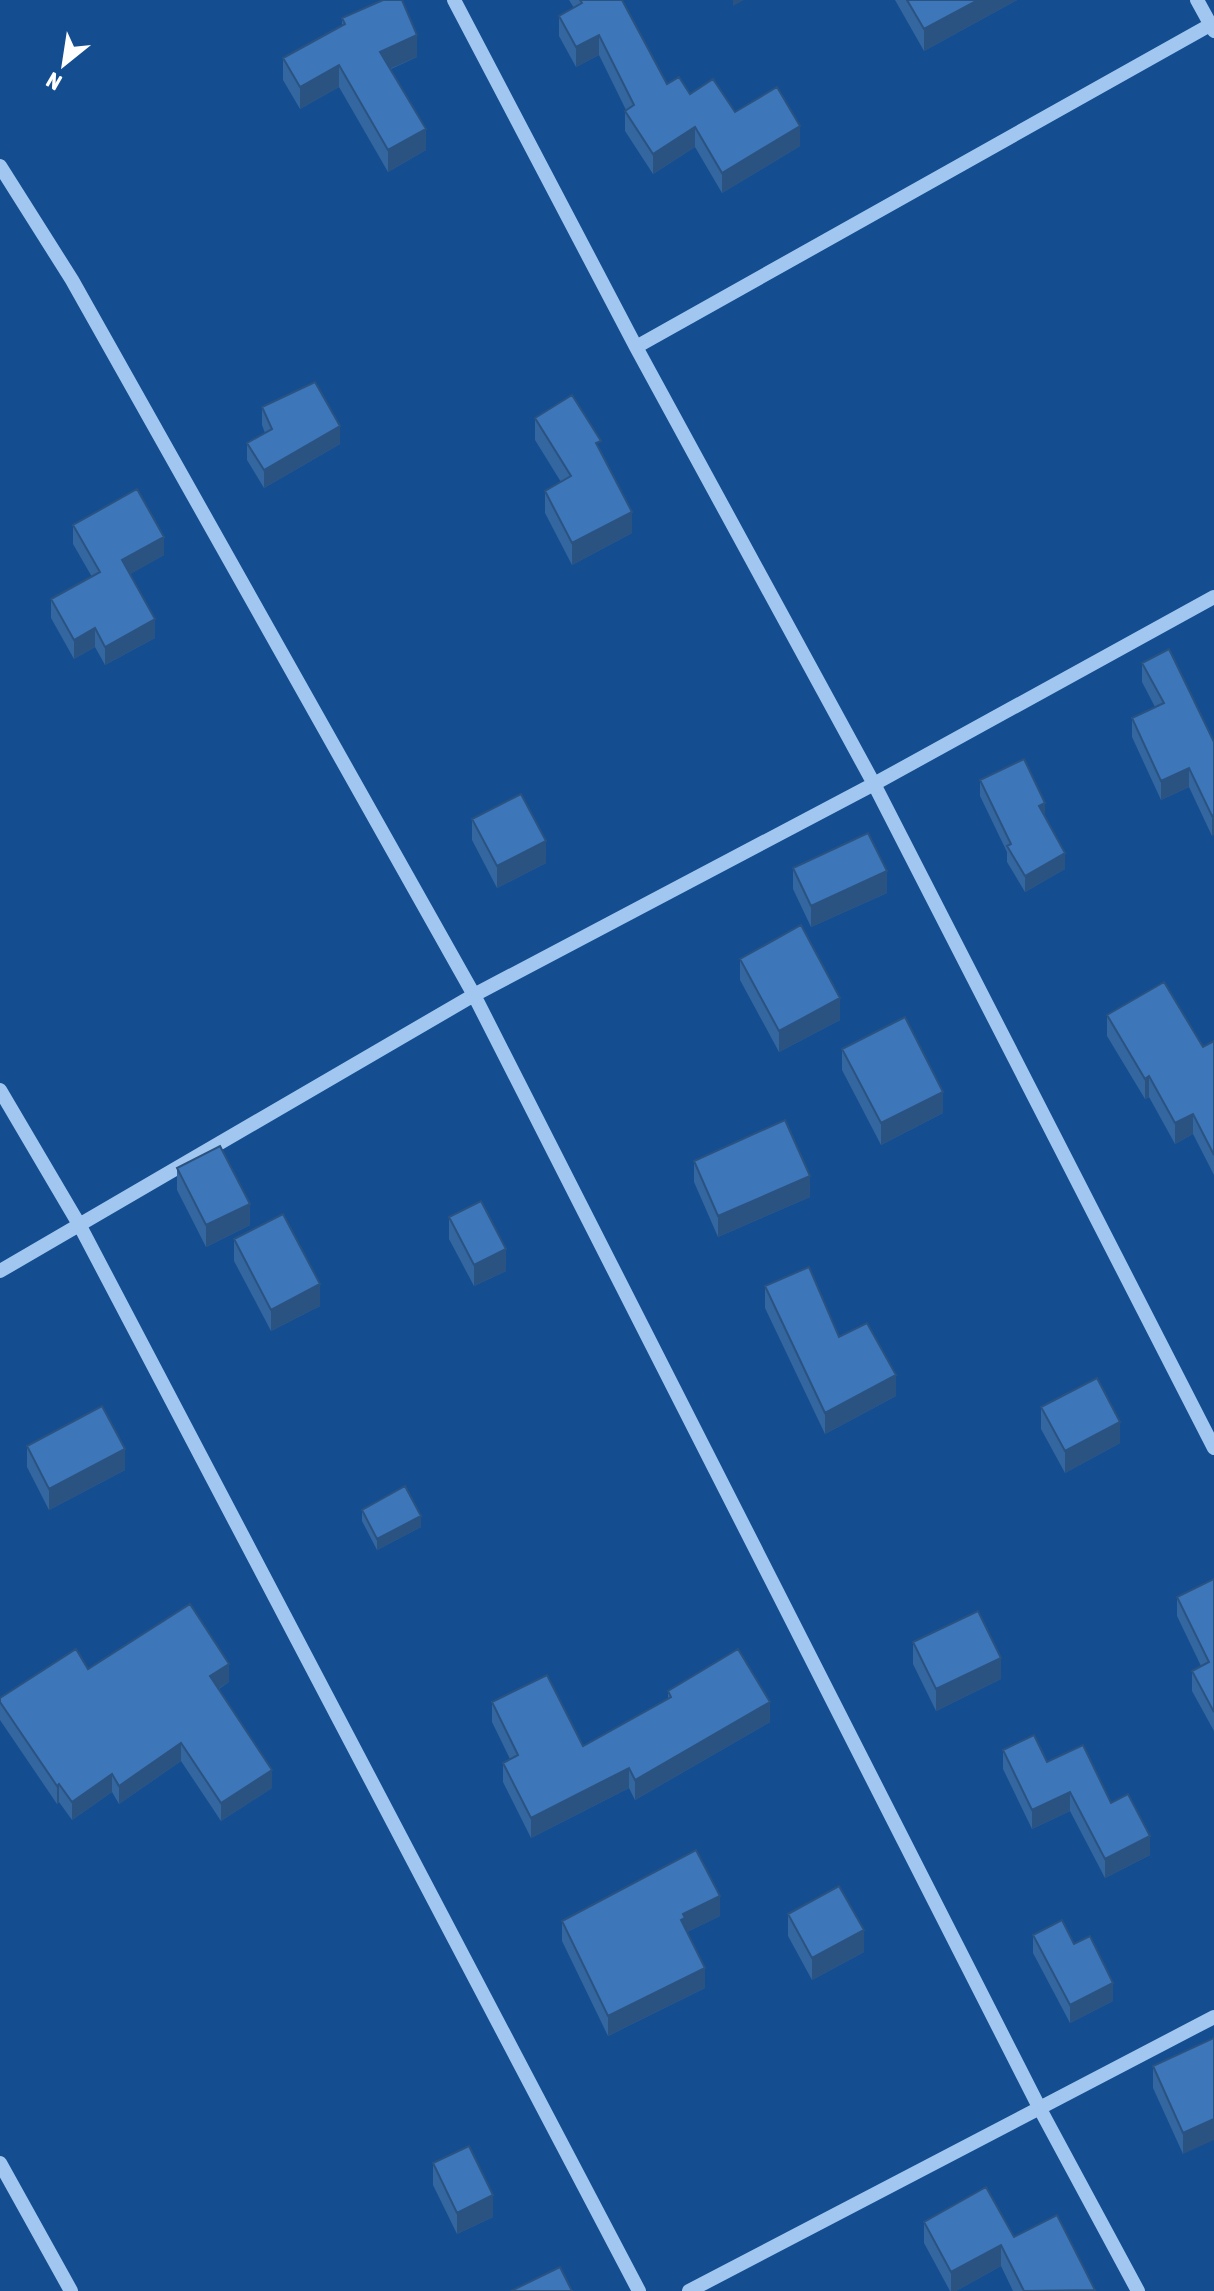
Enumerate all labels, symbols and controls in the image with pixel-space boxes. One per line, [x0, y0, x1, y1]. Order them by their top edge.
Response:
north arrow [24, 24, 104, 104]
text: N [42, 67, 66, 96]

